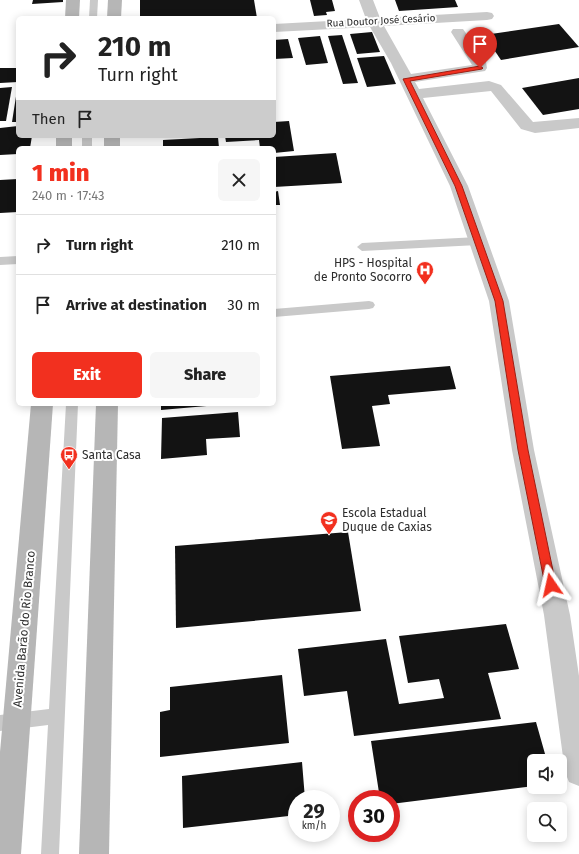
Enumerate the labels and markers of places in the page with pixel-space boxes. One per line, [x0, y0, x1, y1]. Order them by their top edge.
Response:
pin [463, 27, 497, 68]
place label: HPS - Hospital de Pronto Socorro [314, 256, 412, 284]
hospital icon: HPS - Hospital de Pronto Socorro [415, 260, 435, 285]
bus stop icon: Santa Casa [59, 445, 79, 470]
place label: Santa Casa [82, 448, 141, 462]
place label: Escola Estadual Duque de Caxias [342, 506, 432, 534]
school or university icon: Escola Estadual Duque de Caxias [319, 510, 339, 535]

